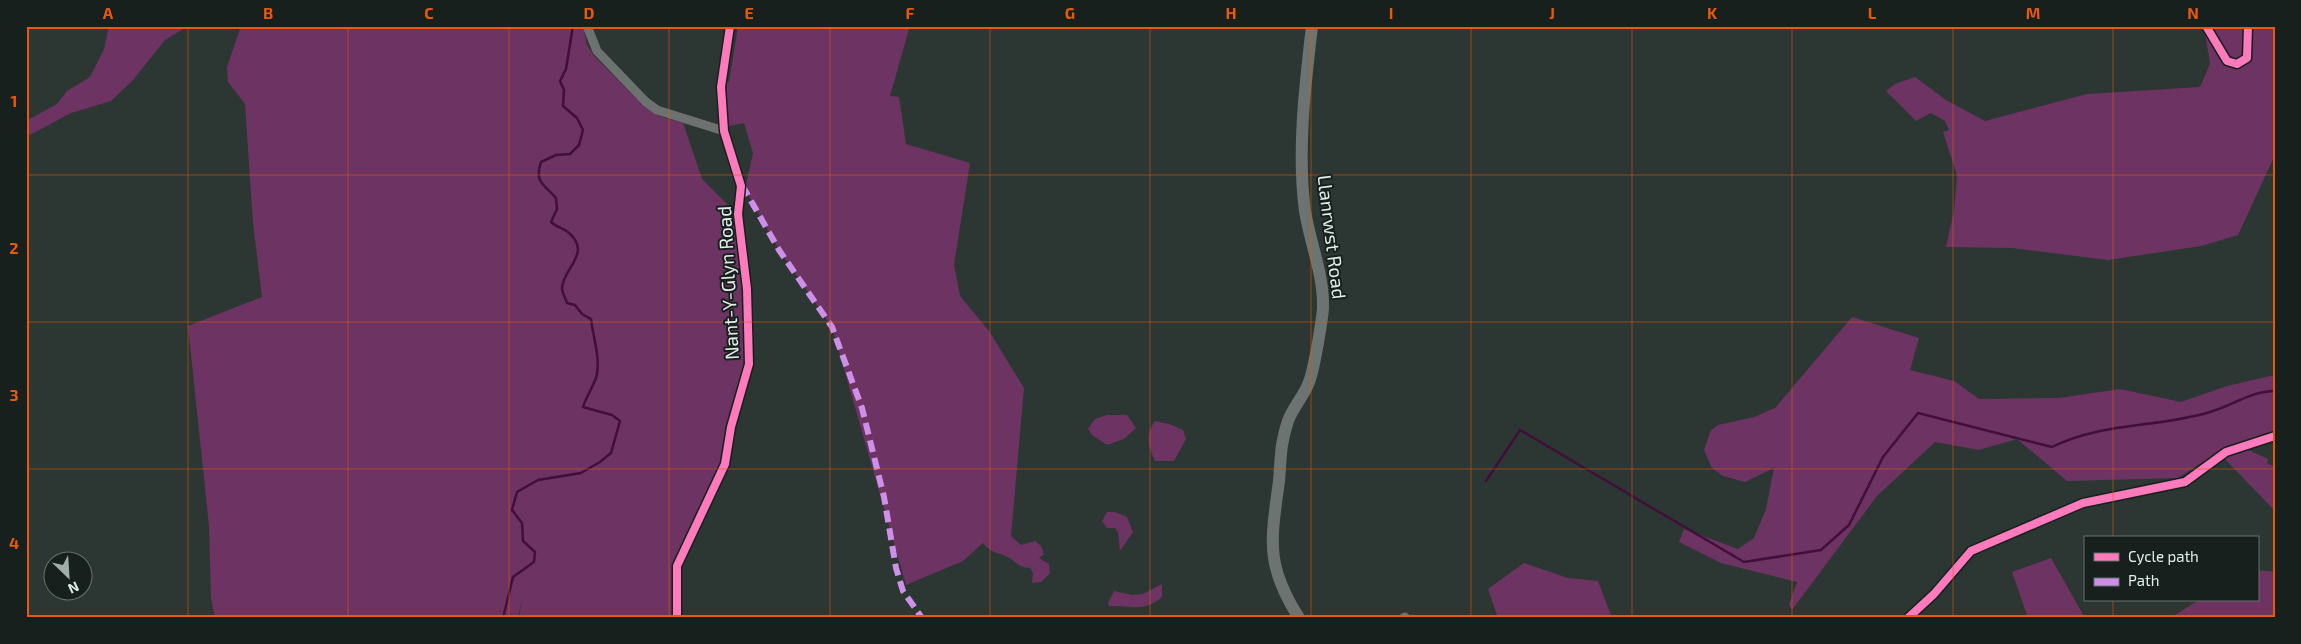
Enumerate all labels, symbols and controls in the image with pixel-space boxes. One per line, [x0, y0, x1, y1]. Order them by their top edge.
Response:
text: A [103, 3, 114, 22]
text: B [263, 3, 273, 22]
text: C [424, 3, 434, 22]
text: D [584, 3, 595, 22]
text: E [744, 3, 754, 22]
text: F [906, 3, 915, 22]
text: G [1065, 3, 1075, 22]
text: H [1225, 3, 1237, 22]
text: I [1389, 3, 1393, 22]
text: J [1549, 3, 1555, 22]
text: K [1707, 3, 1718, 22]
text: L [1868, 3, 1877, 22]
text: M [2026, 3, 2040, 22]
text: N [2187, 3, 2199, 22]
text: 1 [11, 91, 17, 110]
street label: Llanrwst Road [1313, 173, 1352, 300]
street label: Nant-Y-Glyn Road [712, 205, 743, 361]
text: 2 [9, 238, 19, 257]
text: 3 [9, 385, 19, 404]
text: 4 [9, 533, 19, 552]
legend [2084, 536, 2258, 602]
text: Cycle path [2128, 547, 2199, 565]
north arrow [42, 552, 92, 602]
text: Path [2128, 571, 2159, 589]
text: N [66, 578, 82, 598]

